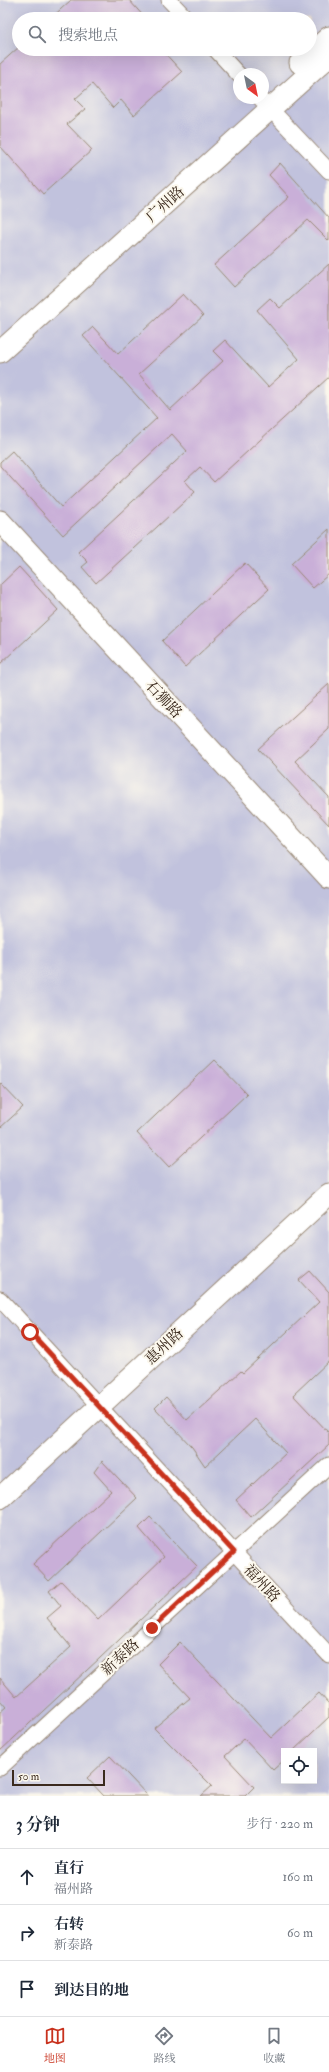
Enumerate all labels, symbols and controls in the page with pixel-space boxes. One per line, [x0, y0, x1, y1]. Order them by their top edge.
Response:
search box [12, 12, 317, 56]
icon: search [26, 23, 48, 45]
text: 搜索地点 [58, 26, 118, 45]
north arrow [233, 68, 269, 104]
street label: 广州路 [142, 182, 188, 226]
street label: 石狮路 [141, 676, 186, 722]
route start [21, 1323, 39, 1341]
street label: 惠州路 [141, 1324, 187, 1369]
street label: 福州路 [239, 1560, 284, 1606]
route end [143, 1619, 161, 1637]
street label: 新泰路 [97, 1635, 143, 1680]
map controls [281, 1748, 317, 1784]
button: locate [281, 1748, 317, 1784]
scale bar [12, 1768, 105, 1787]
text: 50 m [18, 1770, 39, 1783]
text: 3 分钟 [16, 1814, 60, 1835]
text: 步行 · 220 m [246, 1816, 313, 1832]
text: 直行 [54, 1859, 84, 1878]
icon: ahead [16, 1866, 38, 1888]
text: 160 m [282, 1869, 313, 1885]
text: 福州路 [54, 1881, 93, 1897]
text: 右转 [54, 1915, 84, 1934]
icon: right [16, 1922, 38, 1944]
text: 60 m [287, 1925, 313, 1941]
text: 新泰路 [54, 1937, 93, 1953]
icon: arrive [16, 1978, 38, 2000]
text: 到达目的地 [54, 1981, 129, 2000]
tab: 地图 [44, 2025, 66, 2065]
tab: 路线 [153, 2025, 175, 2065]
tab: 收藏 [263, 2025, 285, 2065]

